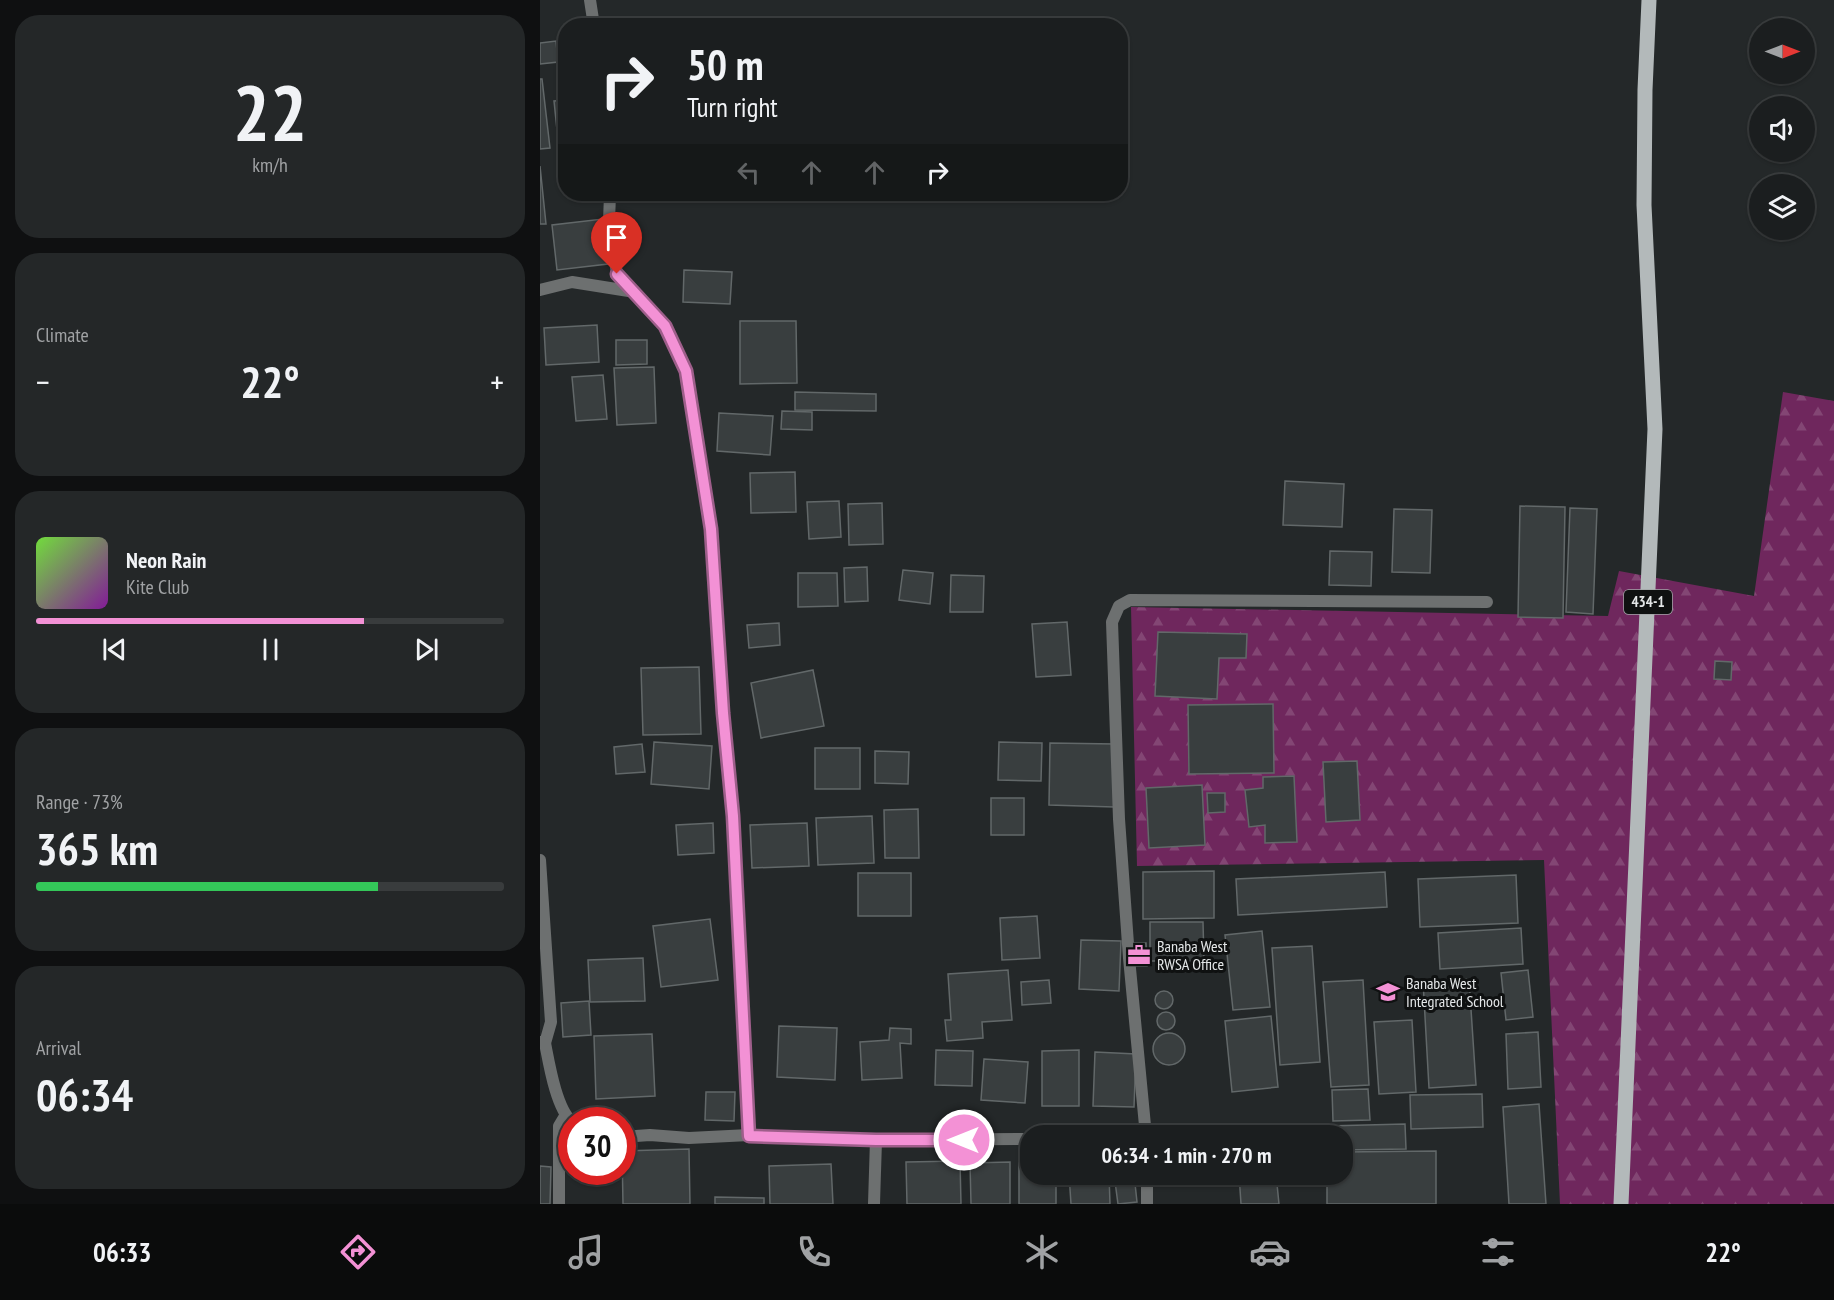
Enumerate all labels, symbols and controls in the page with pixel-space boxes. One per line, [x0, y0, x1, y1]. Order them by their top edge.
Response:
north arrow [1749, 18, 1815, 84]
map controls [1749, 18, 1815, 240]
text: 50 m [687, 37, 764, 92]
icon: right [588, 42, 666, 120]
text: 22 [233, 62, 307, 163]
text: Turn right [687, 90, 778, 124]
button: sound [1749, 96, 1815, 162]
text: km/h [252, 152, 288, 178]
icon: left [732, 156, 765, 189]
icon: ahead [795, 156, 828, 189]
icon: ahead [858, 156, 891, 189]
icon: right [921, 156, 954, 189]
button: layers [1749, 174, 1815, 240]
pin [591, 212, 642, 274]
icon: arrive [600, 221, 633, 254]
text: Climate [36, 322, 89, 348]
text: 22° [240, 352, 300, 410]
text: − [36, 360, 50, 403]
text: + [490, 360, 504, 403]
text: Neon Rain [126, 546, 206, 574]
text: Kite Club [126, 574, 189, 600]
road number: 434-1 [1624, 590, 1672, 614]
icon: previous [98, 633, 131, 666]
icon: pause [254, 633, 287, 666]
icon: next [410, 633, 443, 666]
text: Range · 73% [36, 789, 123, 815]
text: 365 km [36, 819, 158, 877]
place label: Banaba West RWSA Office [1157, 936, 1228, 974]
office icon: Banaba West RWSA Office [1126, 942, 1152, 968]
place label: Banaba West Integrated School [1406, 973, 1504, 1011]
school or university icon: Banaba West Integrated School [1375, 979, 1401, 1005]
text: Arrival [36, 1035, 81, 1061]
text: 06:34 [36, 1065, 133, 1123]
speed limit sign: 30 [558, 1107, 636, 1185]
position arrow [932, 1108, 996, 1172]
text: 06:34 · 1 min · 270 m [1101, 1141, 1272, 1169]
icon: directions [337, 1231, 379, 1273]
icon: music [565, 1231, 607, 1273]
icon: phone [793, 1231, 835, 1273]
icon: climate [1021, 1231, 1063, 1273]
icon: car [1249, 1231, 1291, 1273]
icon: filters [1477, 1231, 1519, 1273]
text: 06:33 [93, 1235, 151, 1269]
text: 22° [1705, 1235, 1741, 1269]

